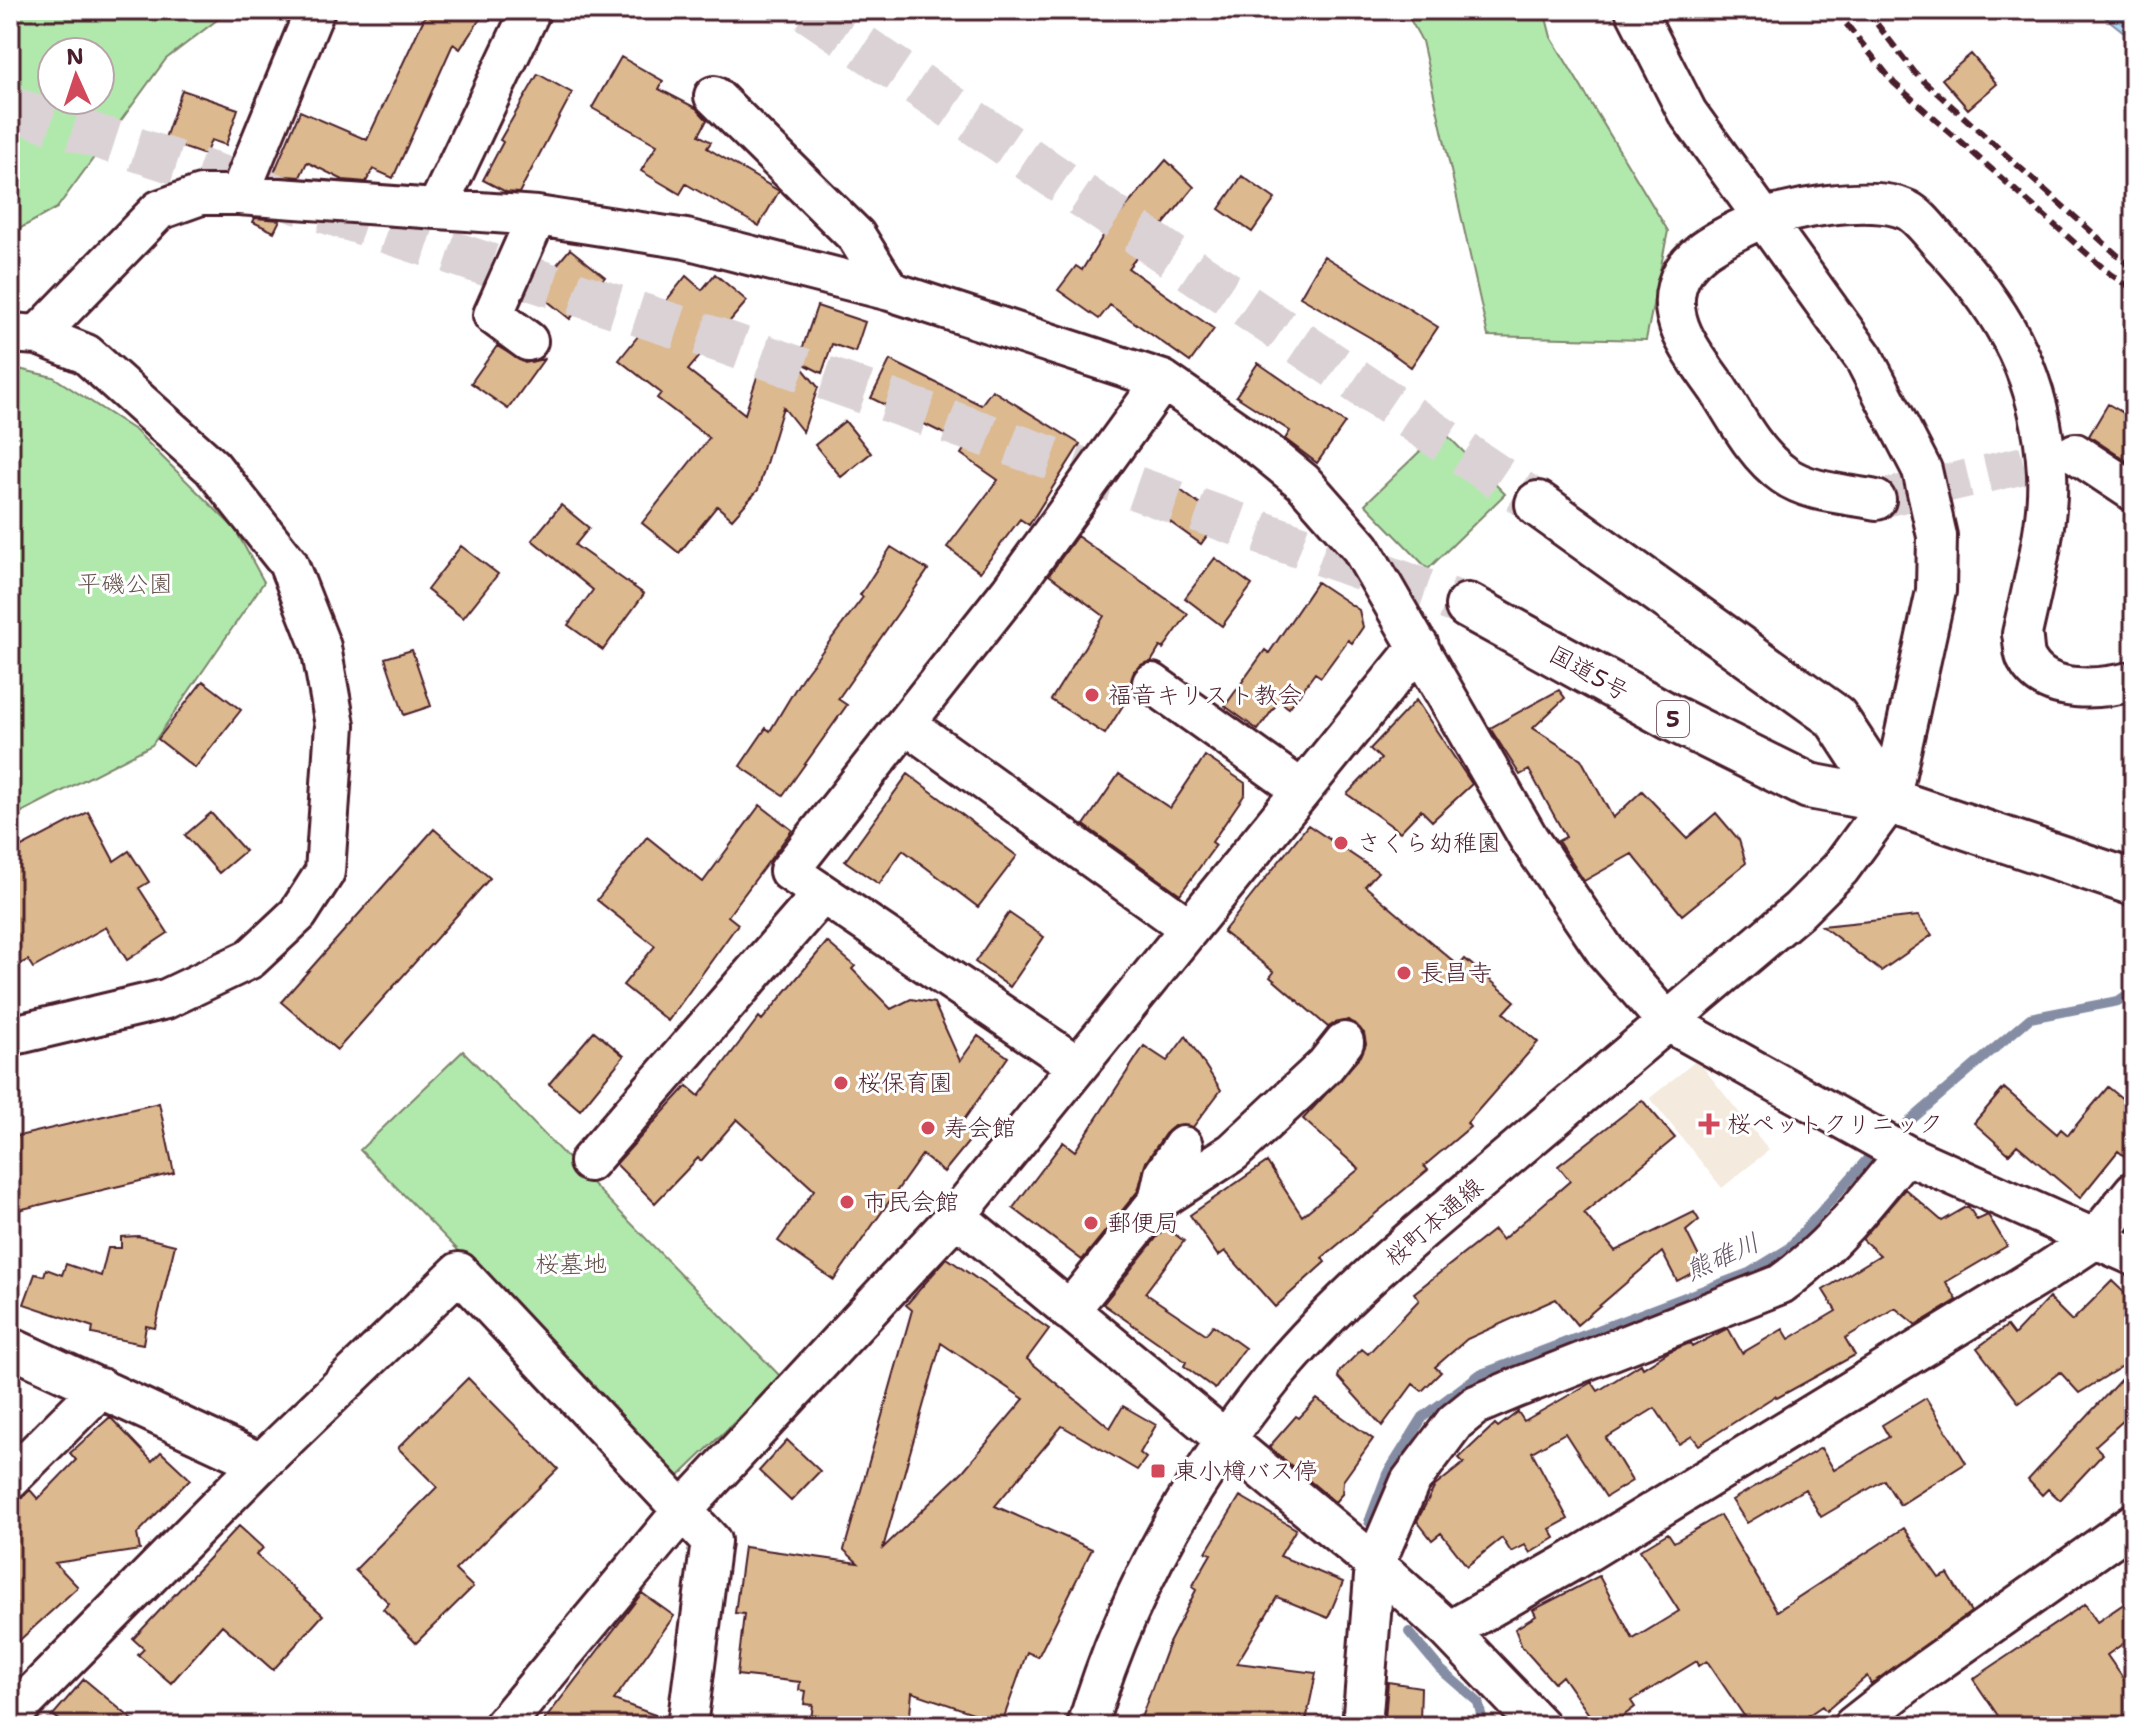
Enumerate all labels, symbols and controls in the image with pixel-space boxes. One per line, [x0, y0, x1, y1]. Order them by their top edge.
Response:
north arrow [36, 36, 116, 116]
text: N [66, 42, 84, 71]
park label: 平磯公園 [77, 568, 173, 600]
street label: 国道5号 [1543, 638, 1635, 708]
place label: 福音キリスト教会 [1108, 679, 1302, 711]
marker: 福音キリスト教会 [1083, 686, 1101, 704]
road number: 5 [1657, 701, 1689, 737]
place label: さくら幼稚園 [1357, 827, 1501, 859]
marker: さくら幼稚園 [1332, 834, 1350, 852]
place label: 長昌寺 [1420, 957, 1492, 989]
marker: 長昌寺 [1395, 964, 1413, 982]
place label: 桜保育園 [857, 1067, 953, 1099]
marker: 桜保育園 [832, 1074, 850, 1092]
place label: 桜ペットクリニック [1727, 1108, 1943, 1140]
place label: 寿会館 [944, 1112, 1016, 1144]
marker: 桜ペットクリニック [1698, 1113, 1720, 1135]
marker: 寿会館 [919, 1119, 937, 1137]
street label: 桜町本通線 [1378, 1171, 1490, 1273]
place label: 市民会館 [863, 1186, 959, 1218]
marker: 市民会館 [838, 1193, 856, 1211]
place label: 郵便局 [1107, 1207, 1179, 1239]
marker: 郵便局 [1082, 1214, 1100, 1232]
water label: 熊碓川 [1679, 1224, 1765, 1288]
park label: 桜墓地 [535, 1248, 607, 1280]
place label: 東小樽バス停 [1174, 1455, 1318, 1487]
marker: 東小樽バス停 [1149, 1462, 1167, 1480]

